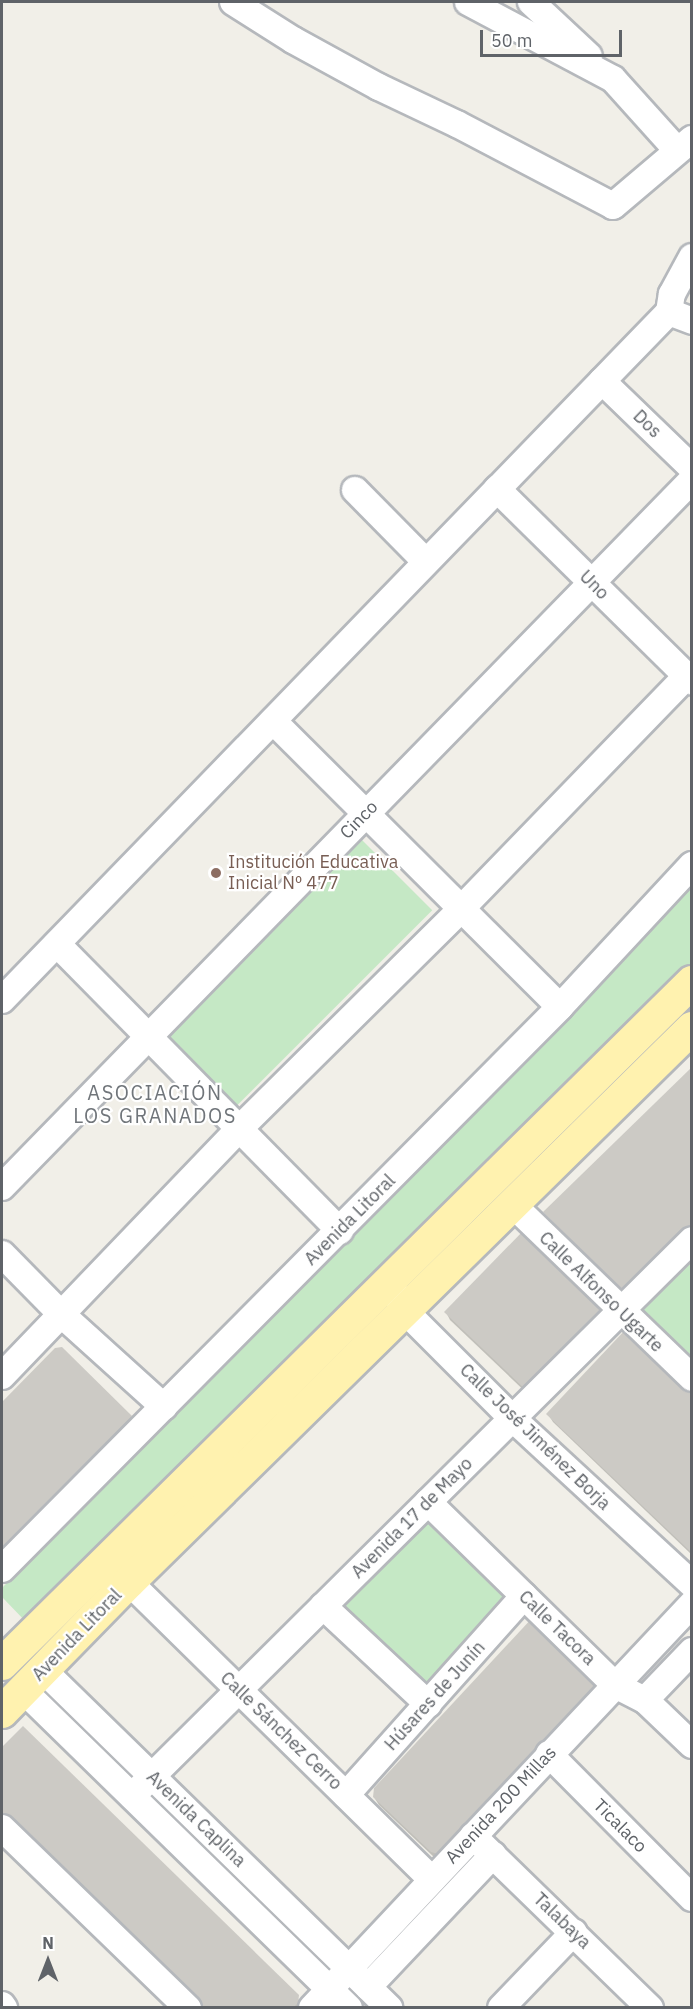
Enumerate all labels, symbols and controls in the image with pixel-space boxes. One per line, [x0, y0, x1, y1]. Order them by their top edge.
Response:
scale bar [483, 18, 626, 56]
text: 50 m [491, 29, 533, 52]
street label: Dos [628, 405, 666, 443]
street label: Uno [575, 566, 613, 604]
street label: Cinco [336, 796, 382, 844]
place label: Institución Educativa Inicial Nº 477 [228, 852, 398, 894]
marker: Institución Educativa Inicial Nº 477 [209, 866, 223, 880]
district label: ASOCIACIÓN LOS GRANADOS [73, 1081, 237, 1128]
street label: Avenida Litoral [300, 1170, 400, 1270]
street label: Calle Alfonso Ugarte [534, 1227, 668, 1357]
street label: Calle José Jiménez Borja [455, 1359, 615, 1515]
street label: Avenida 17 de Mayo [347, 1453, 477, 1583]
street label: Avenida Litoral [28, 1584, 126, 1686]
street label: Calle Tacora [514, 1586, 600, 1670]
street label: Húsares de Junín [380, 1637, 490, 1755]
street label: Calle Sánchez Cerro [216, 1667, 346, 1795]
street label: Avenida 200 Millas [441, 1742, 561, 1868]
street label: Avenida Caplina [142, 1766, 250, 1872]
street label: Ticalaco [589, 1795, 651, 1857]
street label: Talabaya [529, 1888, 595, 1954]
north arrow [18, 1931, 78, 1991]
text: N [42, 1933, 54, 1953]

